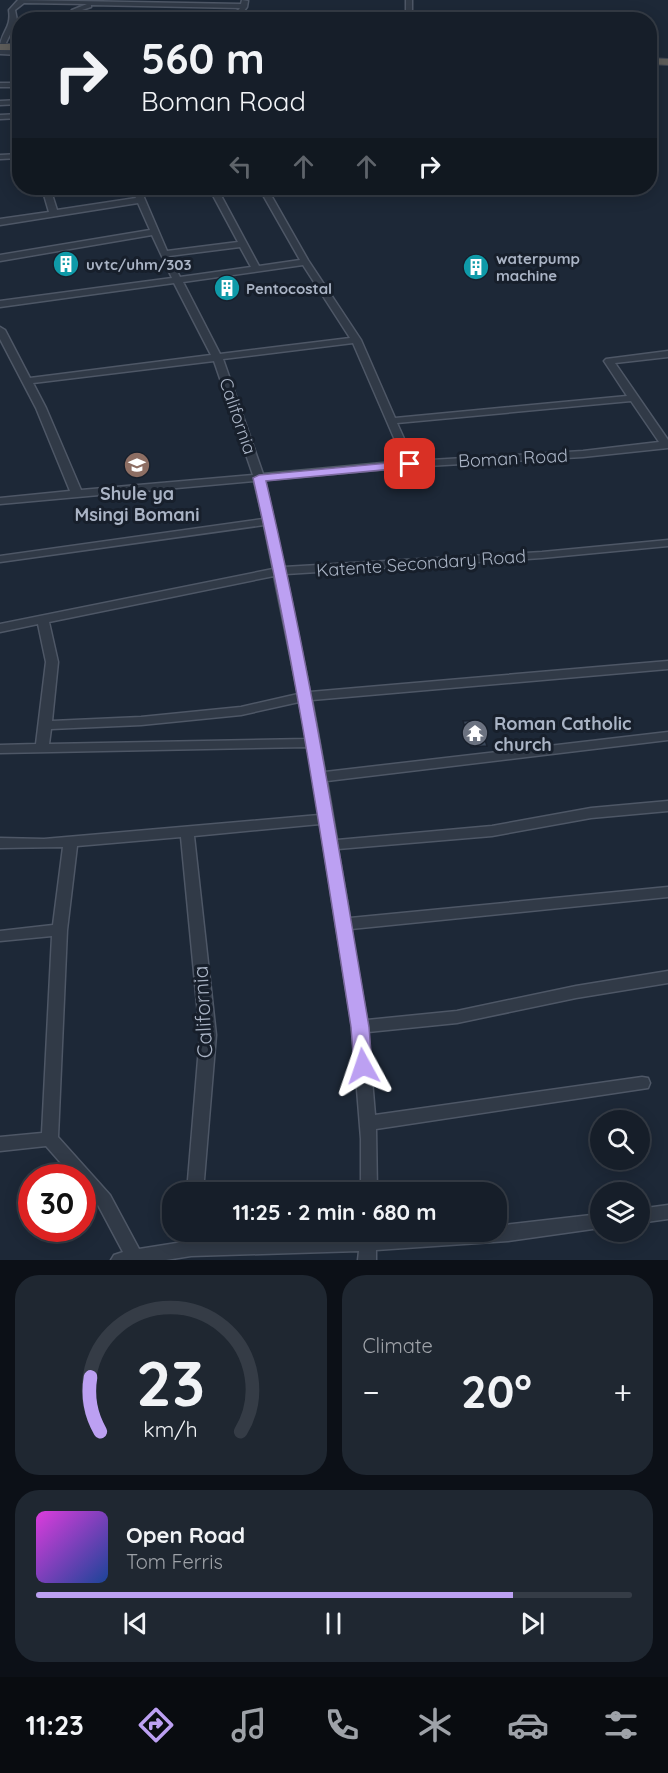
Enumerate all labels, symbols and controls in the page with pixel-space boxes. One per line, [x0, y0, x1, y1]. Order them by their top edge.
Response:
text: 560 m [141, 32, 265, 85]
icon: right [42, 36, 120, 114]
text: Boman Road [141, 84, 306, 118]
icon: left [224, 150, 257, 183]
icon: ahead [287, 150, 320, 183]
icon: ahead [350, 150, 383, 183]
icon: right [413, 150, 446, 183]
building icon: uvtc/uhm/303 [51, 249, 81, 279]
place label: waterpump machine [496, 249, 580, 285]
building icon: waterpump machine [461, 252, 491, 282]
place label: uvtc/uhm/303 [86, 255, 192, 274]
building icon: Pentocostal [212, 273, 242, 303]
place label: Pentocostal [246, 279, 332, 298]
street label: California [214, 375, 262, 457]
pin [384, 438, 435, 489]
street label: Boman Road [458, 444, 568, 472]
icon: arrive [393, 447, 426, 480]
school or university icon: Shule ya Msingi Bomani [122, 450, 152, 480]
place label: Shule ya Msingi Bomani [74, 482, 200, 526]
street label: Katente Secondary Road [315, 544, 527, 582]
place label: Roman Catholic church [494, 712, 631, 756]
temple icon: Roman Catholic church [460, 718, 490, 748]
street label: California [187, 965, 217, 1059]
position arrow [331, 1034, 395, 1098]
map controls [590, 1110, 650, 1242]
button: search [590, 1110, 650, 1170]
speed limit sign: 30 [18, 1164, 96, 1242]
button: layers [590, 1182, 650, 1242]
text: 11:25 · 2 min · 680 m [232, 1198, 437, 1226]
text: Climate [363, 1333, 433, 1358]
text: 23 [136, 1344, 205, 1422]
text: 20° [461, 1363, 532, 1419]
text: − [363, 1371, 380, 1412]
text: + [613, 1371, 632, 1412]
text: km/h [144, 1416, 198, 1442]
text: Open Road [126, 1521, 245, 1549]
text: Tom Ferris [126, 1549, 223, 1574]
icon: previous [119, 1607, 152, 1640]
icon: pause [317, 1607, 350, 1640]
icon: next [516, 1607, 549, 1640]
icon: directions [135, 1704, 177, 1746]
icon: music [228, 1704, 270, 1746]
icon: phone [321, 1704, 363, 1746]
icon: climate [414, 1704, 456, 1746]
icon: car [507, 1704, 549, 1746]
icon: filters [600, 1704, 642, 1746]
text: 11:23 [26, 1708, 84, 1742]

